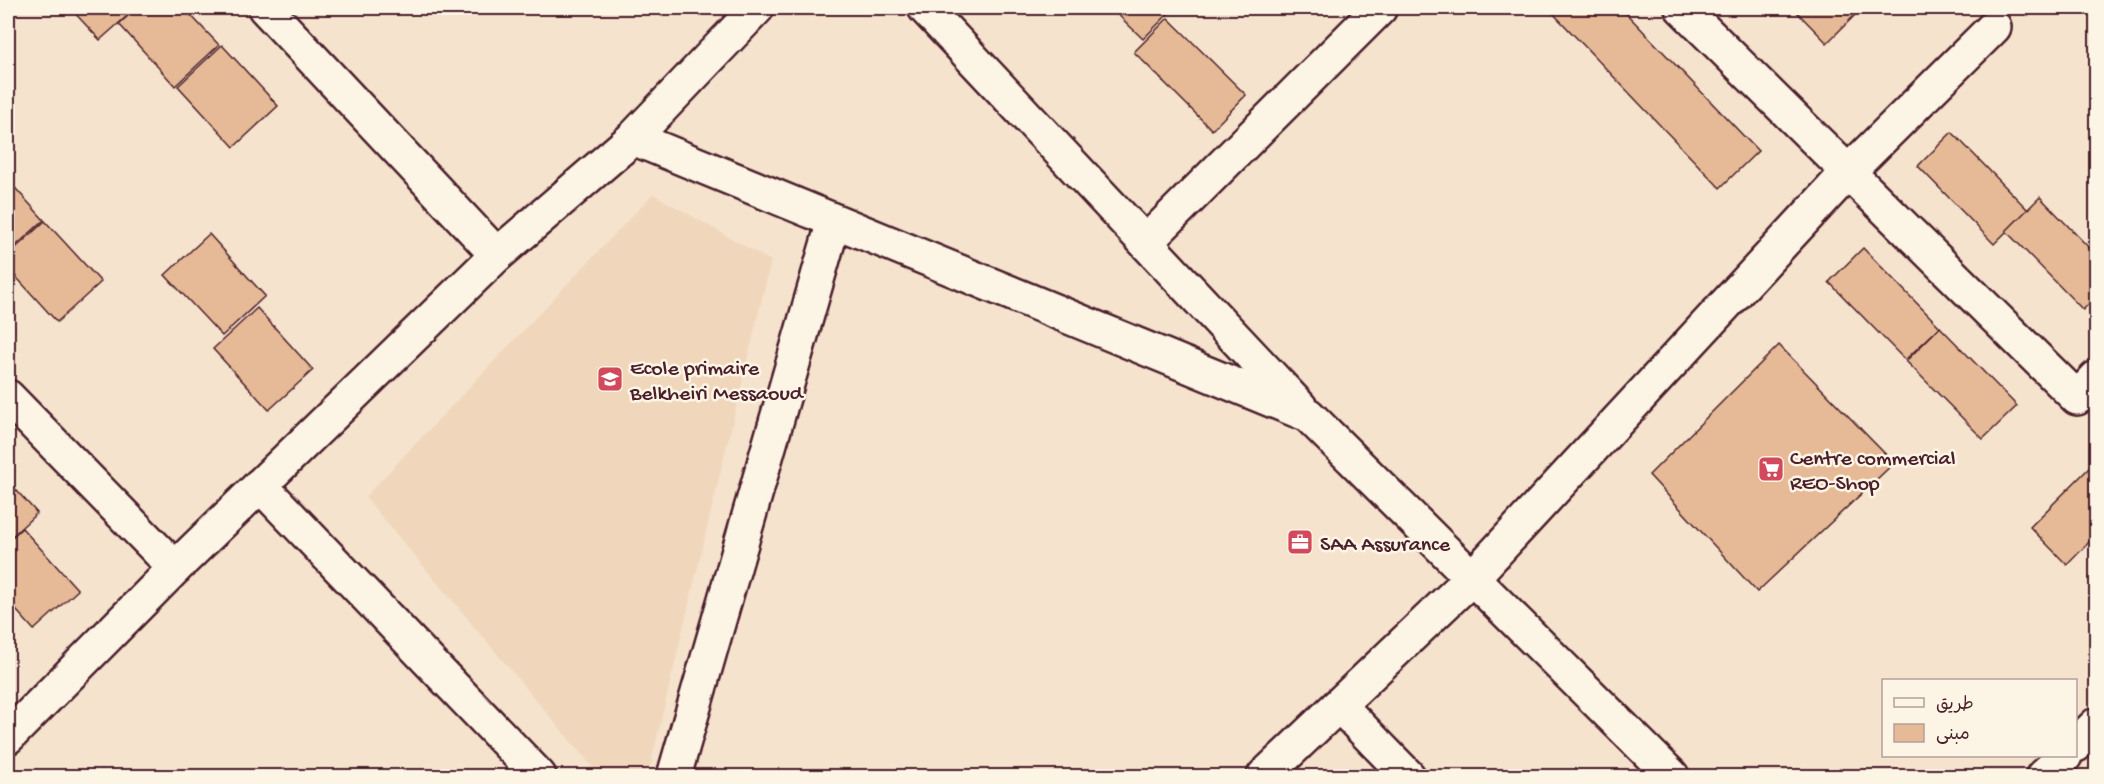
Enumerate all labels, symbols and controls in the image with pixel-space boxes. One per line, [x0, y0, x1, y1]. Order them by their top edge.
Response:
place label: Ecole primaire Belkheiri Messaoud [629, 357, 805, 408]
school or university icon: Ecole primaire Belkheiri Messaoud [595, 364, 625, 394]
place label: Centre commercial REO-Shop [1790, 447, 1956, 498]
supermarket icon: Centre commercial REO-Shop [1756, 454, 1786, 484]
office icon: SAA Assurance [1285, 527, 1315, 557]
place label: SAA Assurance [1320, 533, 1451, 559]
legend [1882, 679, 2077, 757]
text: طريق [1936, 695, 1974, 716]
text: مبنى [1936, 725, 1970, 746]

